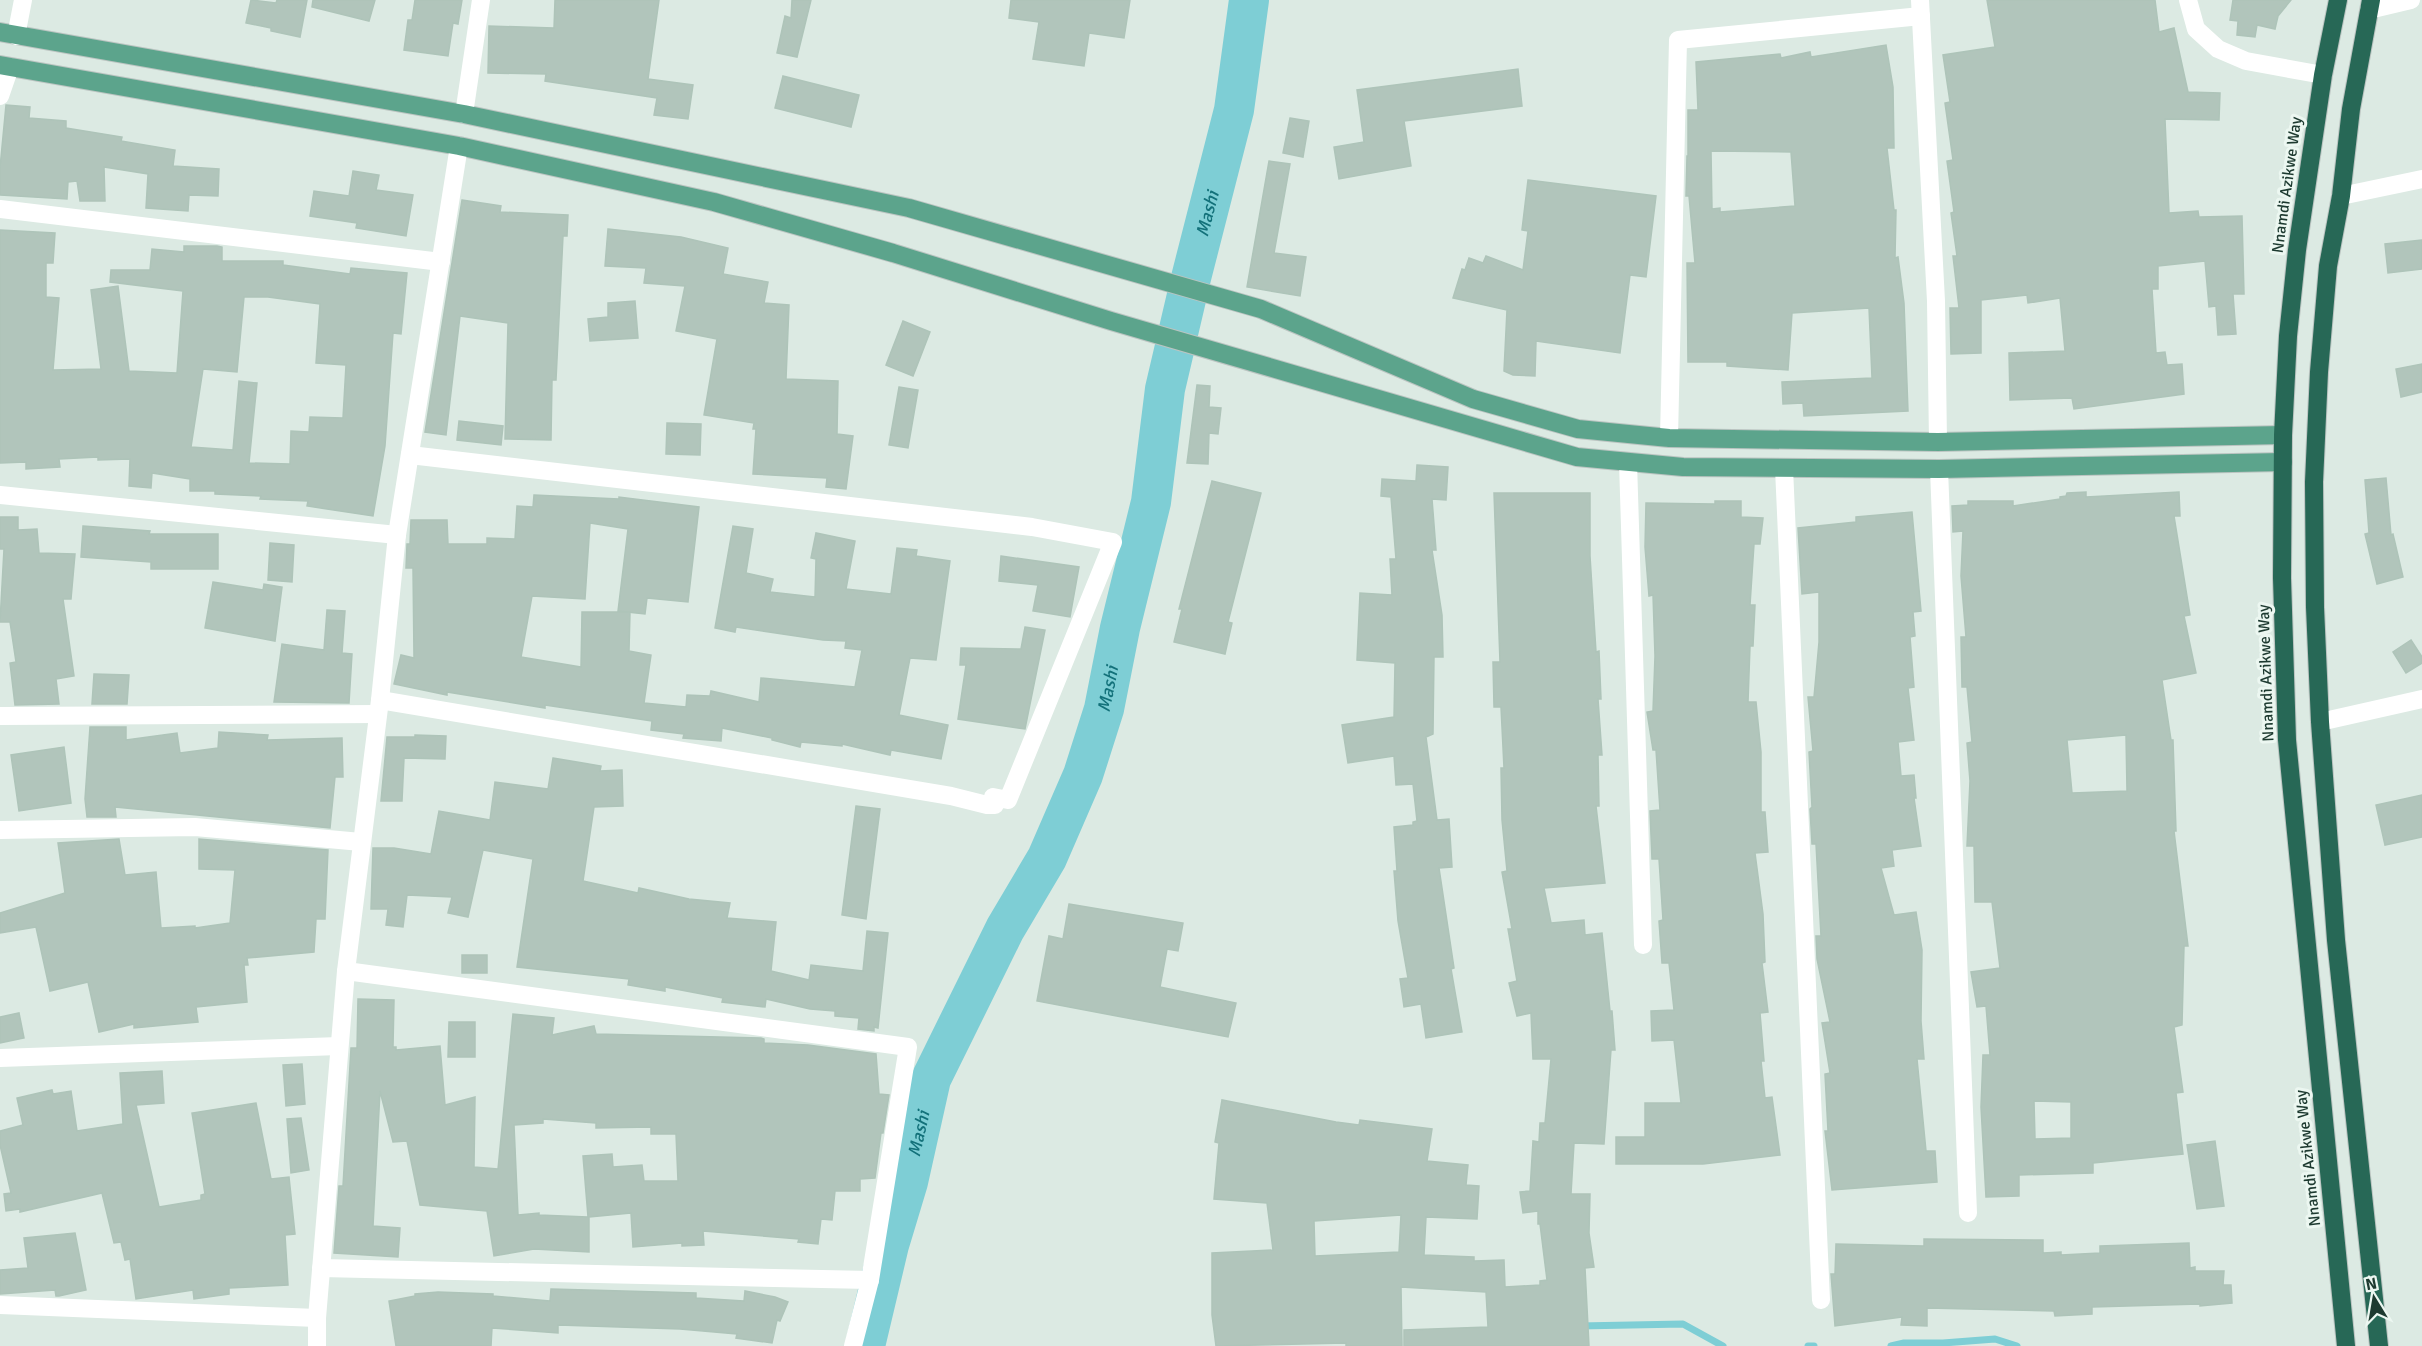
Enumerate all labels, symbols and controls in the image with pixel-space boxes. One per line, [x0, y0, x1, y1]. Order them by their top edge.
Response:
street label: Nnamdi Azikwe Way [2268, 115, 2307, 254]
water label: Mashi [1191, 187, 1224, 239]
street label: Nnamdi Azikwe Way [2254, 604, 2278, 742]
water label: Mashi [1093, 662, 1124, 714]
street label: Nnamdi Azikwe Way [2291, 1088, 2325, 1227]
water label: Mashi [903, 1107, 935, 1159]
north arrow [2344, 1268, 2404, 1328]
text: N [2364, 1273, 2379, 1295]

